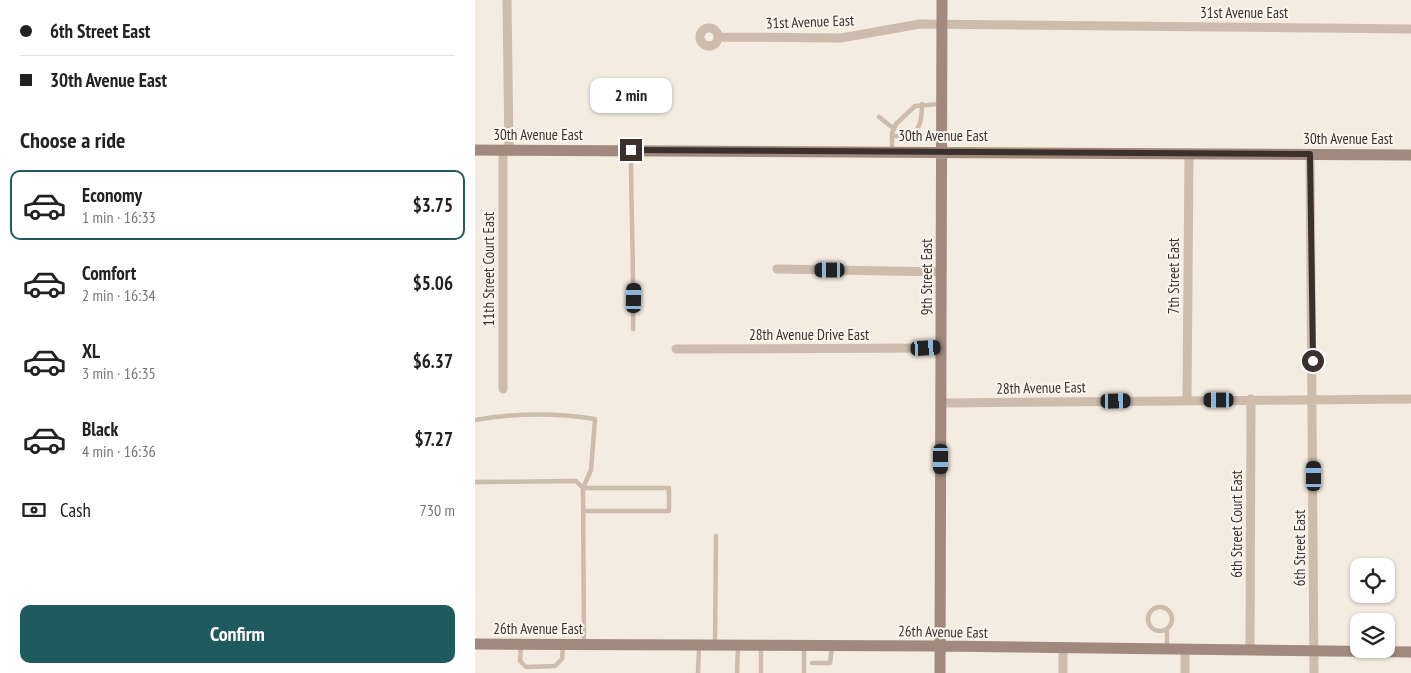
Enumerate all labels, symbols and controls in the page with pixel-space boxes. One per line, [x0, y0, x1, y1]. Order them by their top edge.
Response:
street label: 31st Avenue East [1200, 3, 1288, 22]
street label: 31st Avenue East [766, 10, 854, 33]
text: 6th Street East [50, 19, 150, 43]
text: 30th Avenue East [50, 68, 167, 92]
callout: 2 min [590, 78, 672, 112]
text: 2 min [615, 85, 647, 105]
street label: 30th Avenue East [493, 125, 583, 144]
text: Choose a ride [20, 126, 125, 154]
street label: 30th Avenue East [898, 126, 988, 145]
street label: 30th Avenue East [1303, 129, 1393, 148]
route end [620, 139, 642, 161]
icon: car [22, 183, 67, 228]
text: Economy [82, 183, 142, 207]
text: $3.75 [413, 193, 453, 217]
text: 1 min · 16:33 [82, 207, 156, 227]
street label: 11th Street Court East [479, 212, 498, 326]
street label: 7th Street East [1164, 238, 1183, 314]
street label: 9th Street East [917, 239, 936, 315]
icon: car [22, 261, 67, 306]
text: Comfort [82, 261, 136, 285]
car [815, 263, 845, 278]
text: $5.06 [413, 271, 453, 295]
car [626, 283, 641, 313]
text: 2 min · 16:34 [82, 285, 156, 305]
street label: 28th Avenue Drive East [749, 325, 869, 344]
icon: car [22, 339, 67, 384]
text: XL [82, 339, 100, 363]
car [910, 340, 941, 356]
text: $6.37 [413, 349, 453, 373]
route start [1302, 350, 1324, 372]
text: 3 min · 16:35 [82, 363, 156, 383]
street label: 28th Avenue East [996, 377, 1086, 398]
car [1100, 393, 1131, 409]
car [1204, 393, 1234, 408]
icon: car [22, 417, 67, 462]
text: Black [82, 417, 118, 441]
text: $7.27 [415, 427, 453, 451]
text: 4 min · 16:36 [82, 441, 156, 461]
car [933, 444, 948, 474]
car [1306, 461, 1321, 491]
street label: 6th Street Court East [1227, 470, 1246, 578]
icon: cash [20, 496, 48, 524]
text: Cash [60, 498, 91, 522]
text: 730 m [420, 500, 455, 520]
street label: 6th Street East [1290, 510, 1309, 586]
map controls [1350, 558, 1395, 658]
button: locate [1350, 558, 1395, 603]
button: Confirm [20, 605, 455, 663]
button: layers [1350, 613, 1395, 658]
street label: 26th Avenue East [493, 619, 583, 638]
street label: 26th Avenue East [898, 621, 988, 642]

